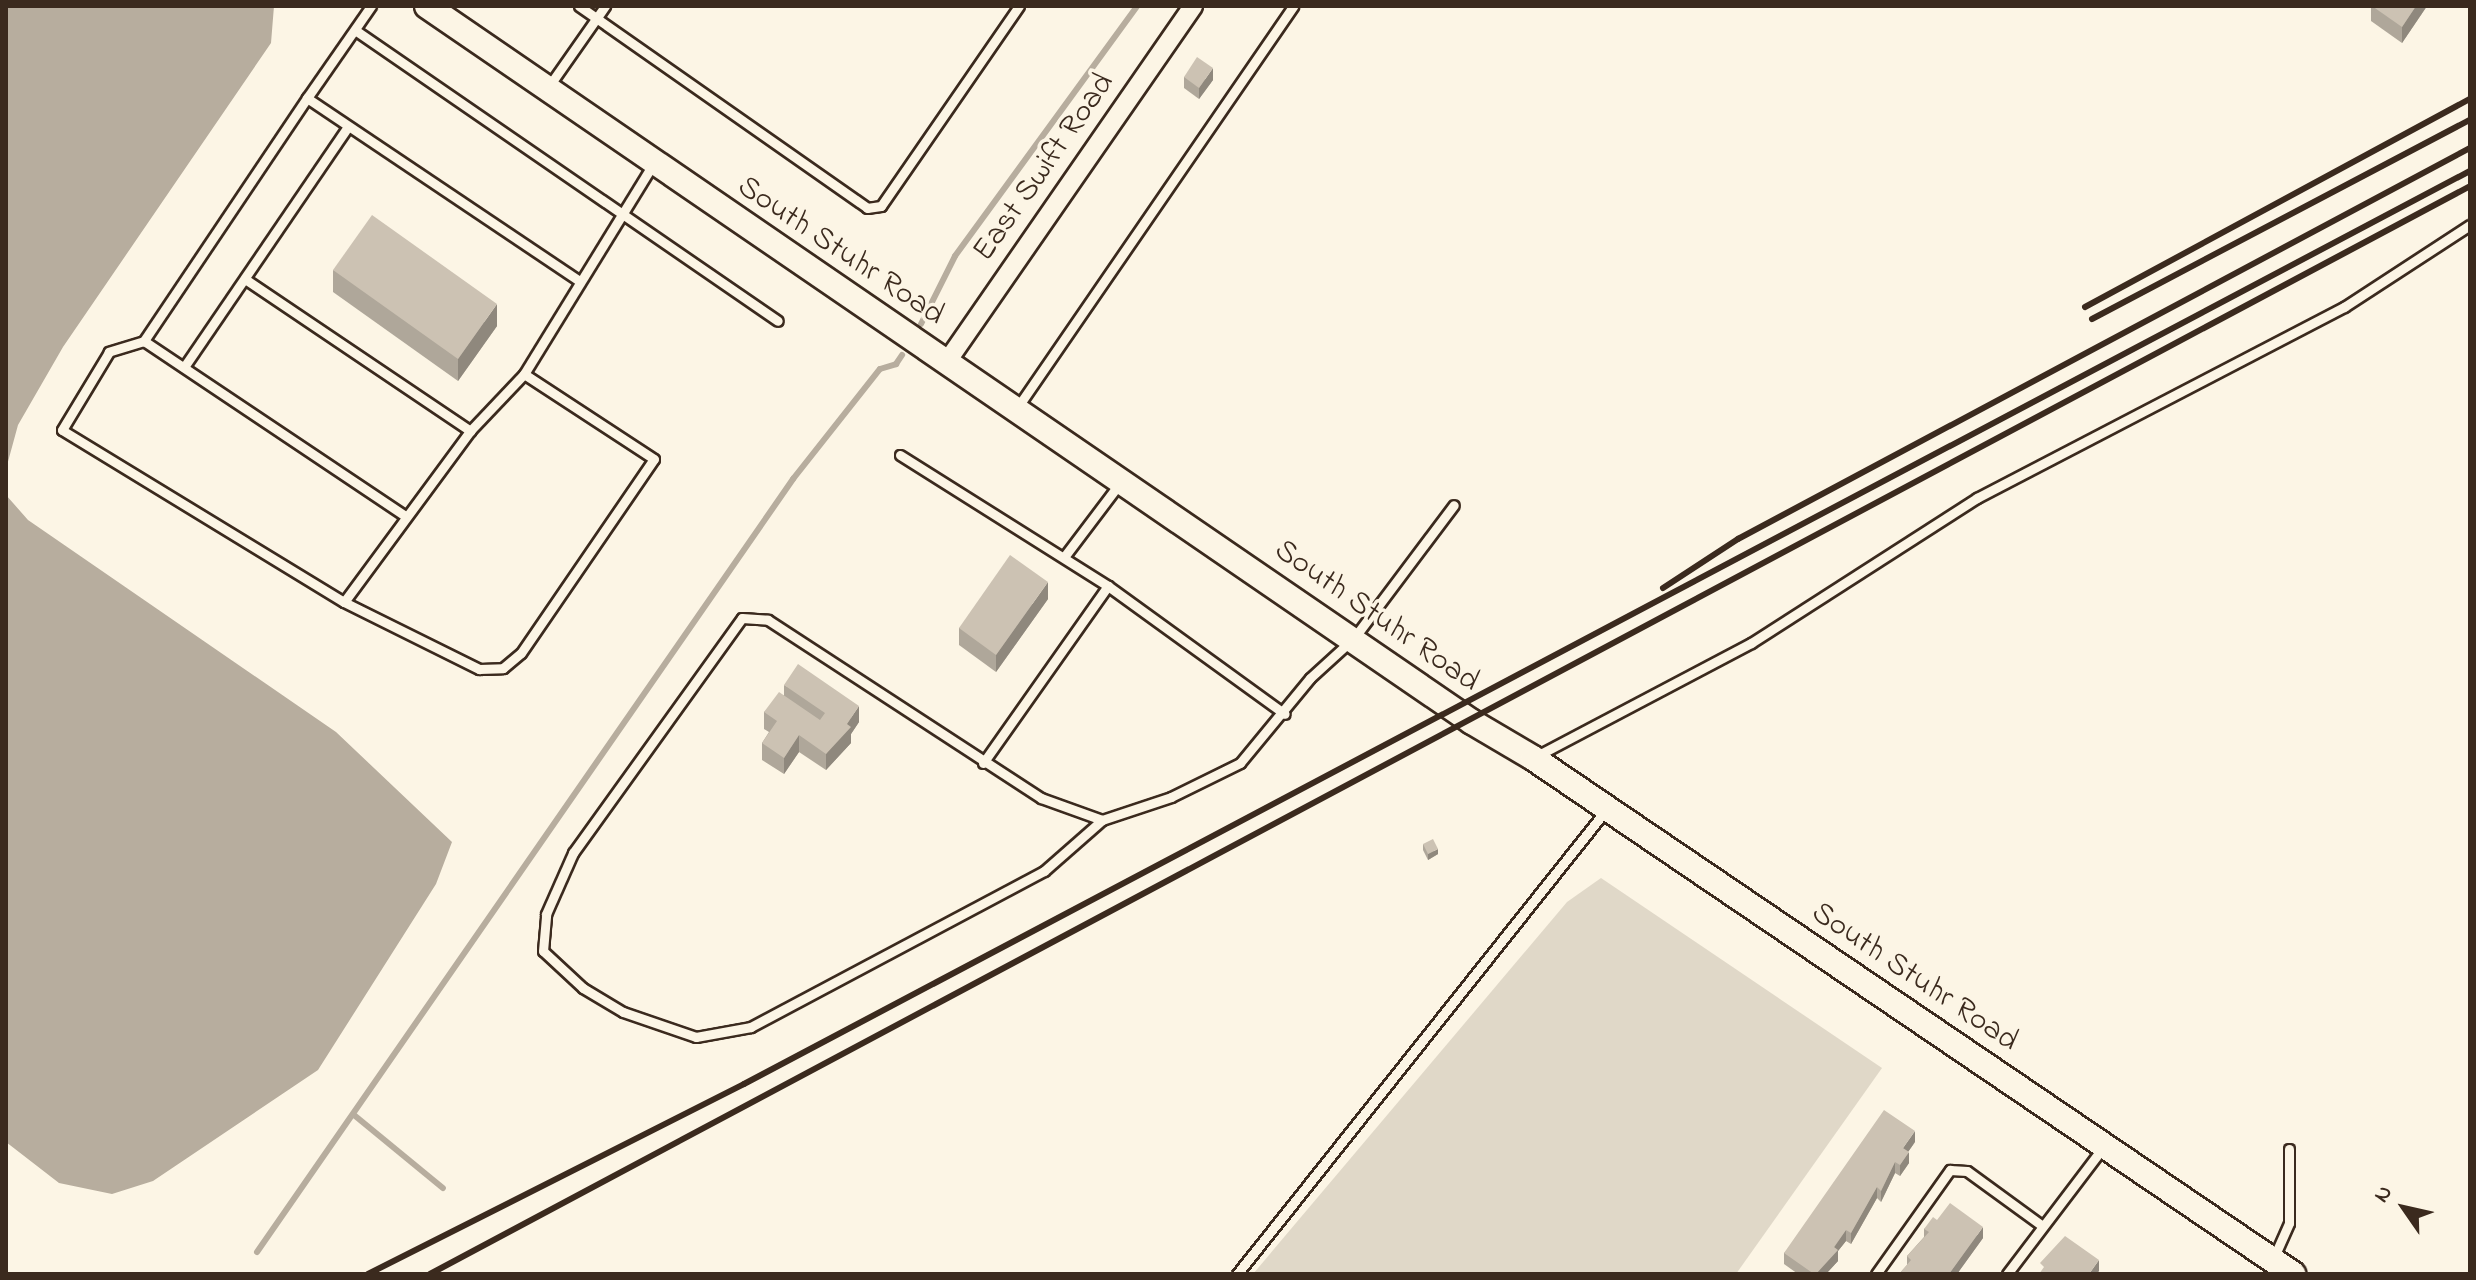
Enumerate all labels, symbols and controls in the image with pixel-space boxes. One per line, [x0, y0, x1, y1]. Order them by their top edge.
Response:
street label: East Swift Road [966, 67, 1124, 269]
street label: South Stuhr Road [729, 169, 951, 335]
street label: South Stuhr Road [1266, 532, 1486, 702]
street label: South Stuhr Road [1803, 895, 2025, 1061]
north arrow [2364, 1168, 2444, 1248]
text: N [2367, 1179, 2402, 1210]

